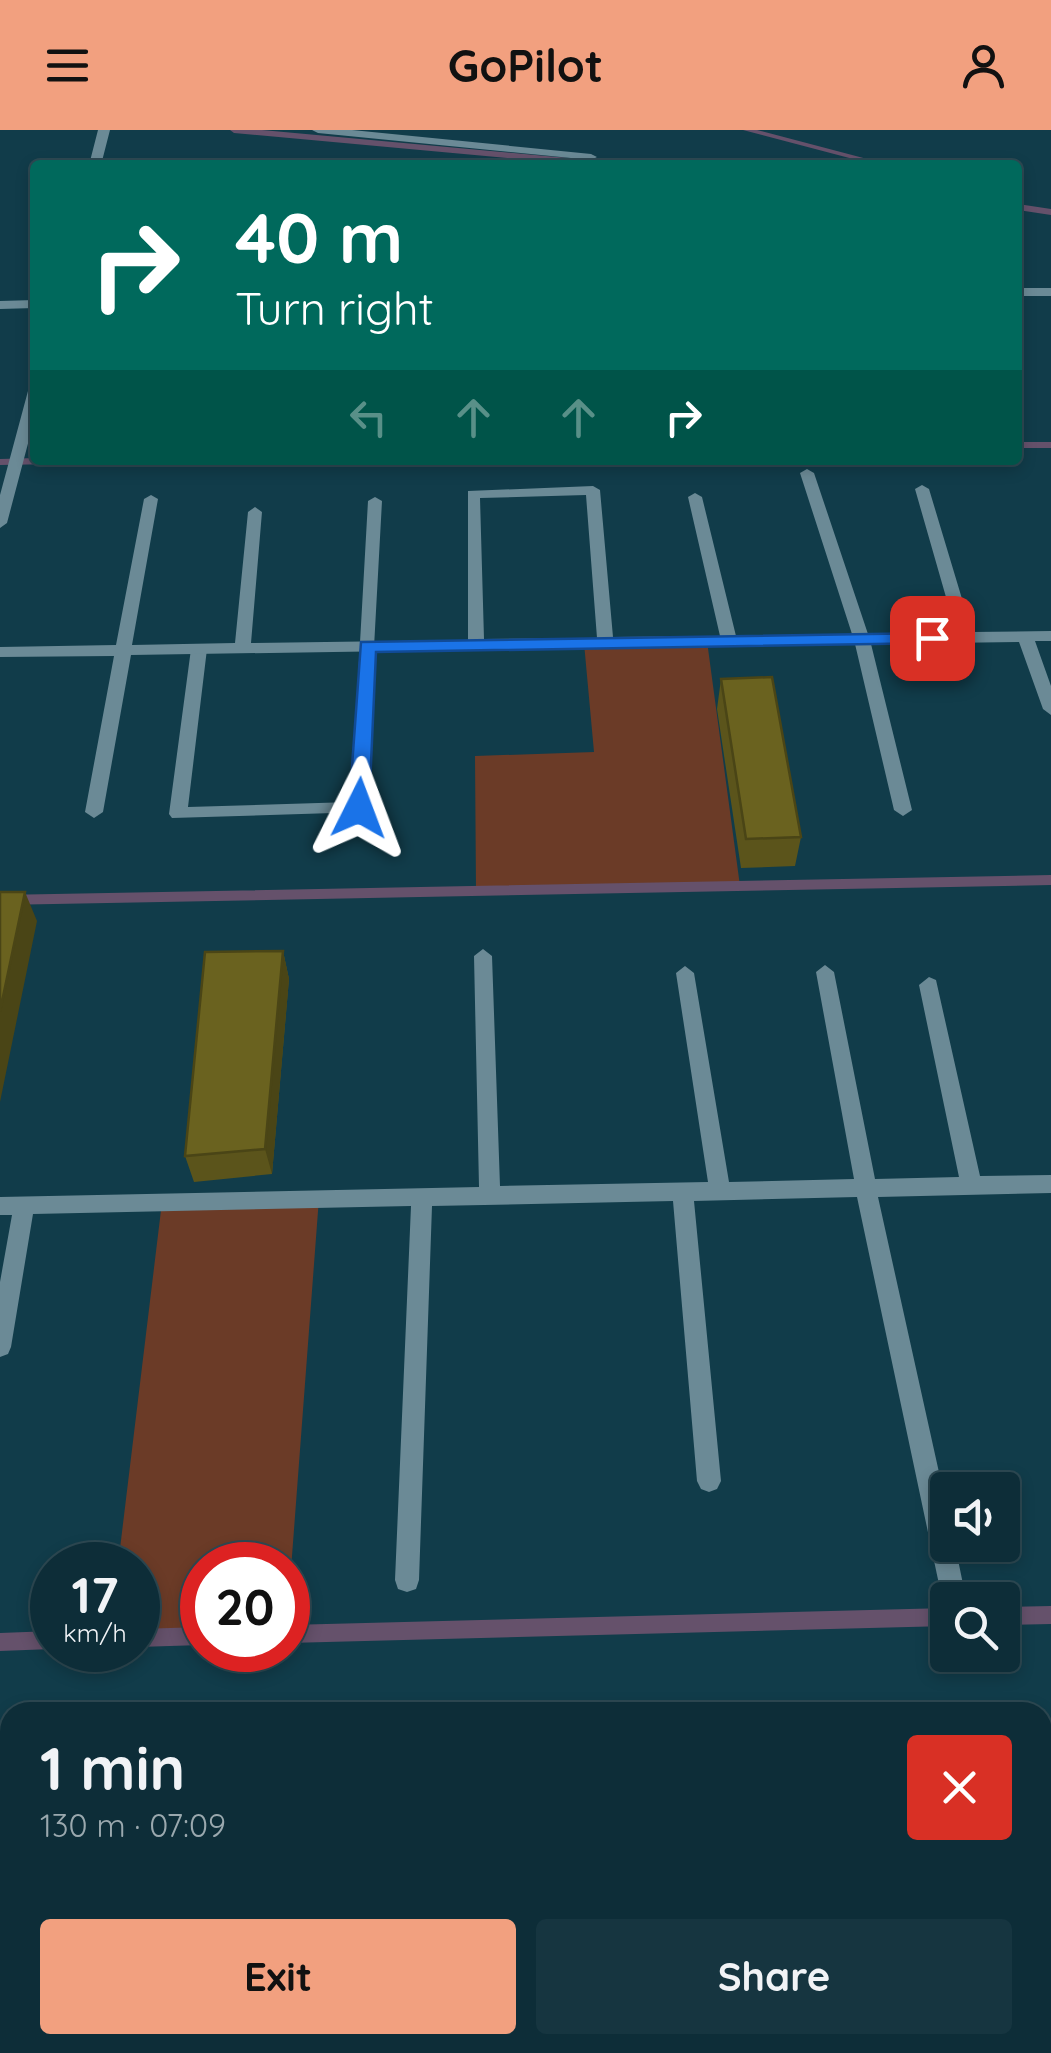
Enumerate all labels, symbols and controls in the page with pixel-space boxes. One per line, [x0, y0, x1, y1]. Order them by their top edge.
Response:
text: GoPilot [448, 37, 603, 93]
icon: menu [40, 38, 95, 93]
icon: person [956, 38, 1011, 93]
text: 40 m [235, 193, 403, 281]
icon: right [70, 200, 200, 330]
text: Turn right [235, 280, 434, 336]
icon: left [341, 390, 396, 445]
icon: ahead [446, 390, 501, 445]
icon: ahead [551, 390, 606, 445]
icon: right [656, 390, 711, 445]
pin [890, 596, 975, 681]
icon: arrive [905, 611, 960, 666]
position arrow [307, 756, 411, 860]
map controls [930, 1472, 1020, 1672]
button: sound [930, 1472, 1020, 1562]
speed limit sign: 20 [180, 1542, 310, 1672]
text: 17 [72, 1563, 118, 1626]
button: search [930, 1582, 1020, 1672]
text: km/h [63, 1617, 127, 1648]
text: 1 min [40, 1730, 185, 1805]
button: close [907, 1735, 1012, 1840]
text: 130 m · 07:09 [40, 1805, 226, 1845]
button: Exit [40, 1919, 516, 2034]
button: Share [536, 1919, 1012, 2034]

